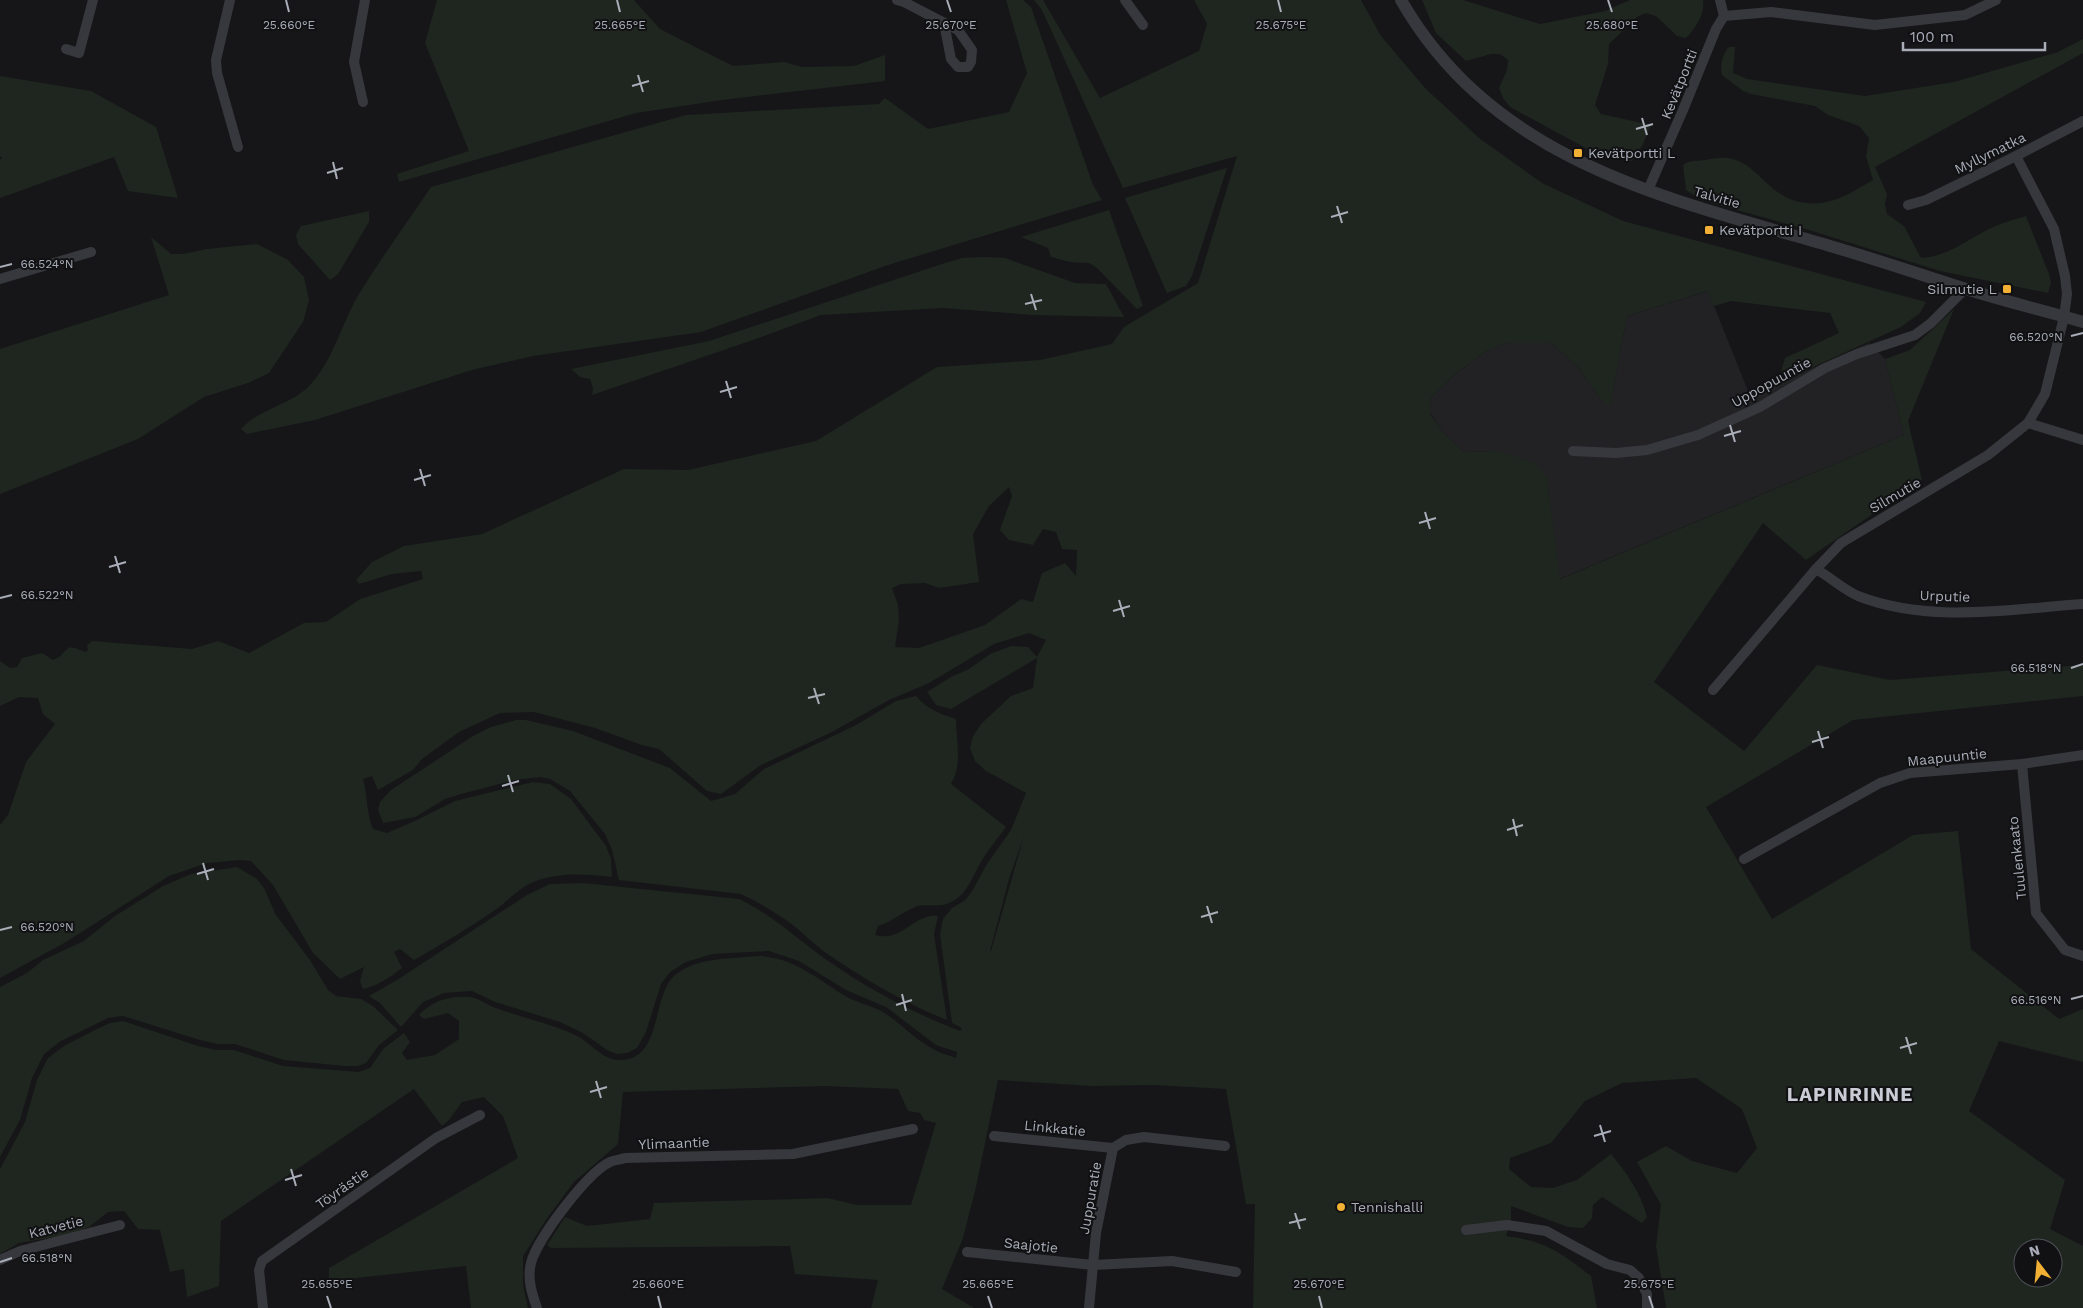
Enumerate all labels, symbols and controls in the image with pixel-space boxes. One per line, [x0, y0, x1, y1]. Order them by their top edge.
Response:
text: 25.660°E [263, 18, 315, 32]
text: 25.665°E [594, 18, 646, 32]
text: 25.670°E [925, 18, 977, 32]
text: 25.675°E [1255, 18, 1307, 32]
text: 25.680°E [1586, 18, 1639, 32]
scale bar [1903, 20, 2046, 52]
text: 100 m [1910, 28, 1954, 46]
street label: Kevätportti [1658, 47, 1700, 121]
street label: Myllymatka [1952, 129, 2028, 177]
place label: Kevätportti L [1588, 145, 1675, 161]
marker: Kevätportti L [1572, 147, 1584, 159]
street label: Talvitie [1692, 183, 1742, 211]
place label: Kevätportti I [1719, 222, 1802, 238]
marker: Kevätportti I [1703, 224, 1715, 236]
text: 66.524°N [20, 257, 74, 271]
place label: Silmutie L [1927, 281, 1997, 297]
marker: Silmutie L [2001, 283, 2013, 295]
text: 66.520°N [2009, 330, 2063, 344]
street label: Uppopuuntie [1729, 354, 1813, 410]
street label: Silmutie [1867, 474, 1923, 516]
street label: Urputie [1919, 587, 1971, 605]
text: 66.522°N [20, 588, 74, 602]
text: 66.518°N [2010, 661, 2062, 675]
street label: Maapuuntie [1906, 745, 1988, 769]
street label: Tuulenkaato [2005, 816, 2029, 900]
text: 66.520°N [20, 920, 74, 934]
text: 66.516°N [2010, 993, 2062, 1007]
district label: LAPINRINNE [1787, 1083, 1913, 1106]
street label: Linkkatie [1023, 1117, 1087, 1139]
street label: Ylimaantie [638, 1134, 710, 1152]
street label: Juppuratie [1076, 1160, 1104, 1236]
street label: Töyrästie [312, 1164, 372, 1212]
place label: Tennishalli [1351, 1199, 1423, 1215]
marker: Tennishalli [1335, 1201, 1347, 1213]
street label: Katvetie [27, 1213, 85, 1241]
street label: Saajotie [1003, 1234, 1059, 1256]
north arrow [2013, 1238, 2063, 1288]
text: N [2027, 1241, 2042, 1260]
text: 66.518°N [21, 1251, 73, 1265]
text: 25.655°E [301, 1277, 353, 1291]
text: 25.660°E [632, 1277, 684, 1291]
text: 25.665°E [962, 1277, 1014, 1291]
text: 25.670°E [1293, 1277, 1345, 1291]
text: 25.675°E [1623, 1277, 1675, 1291]

